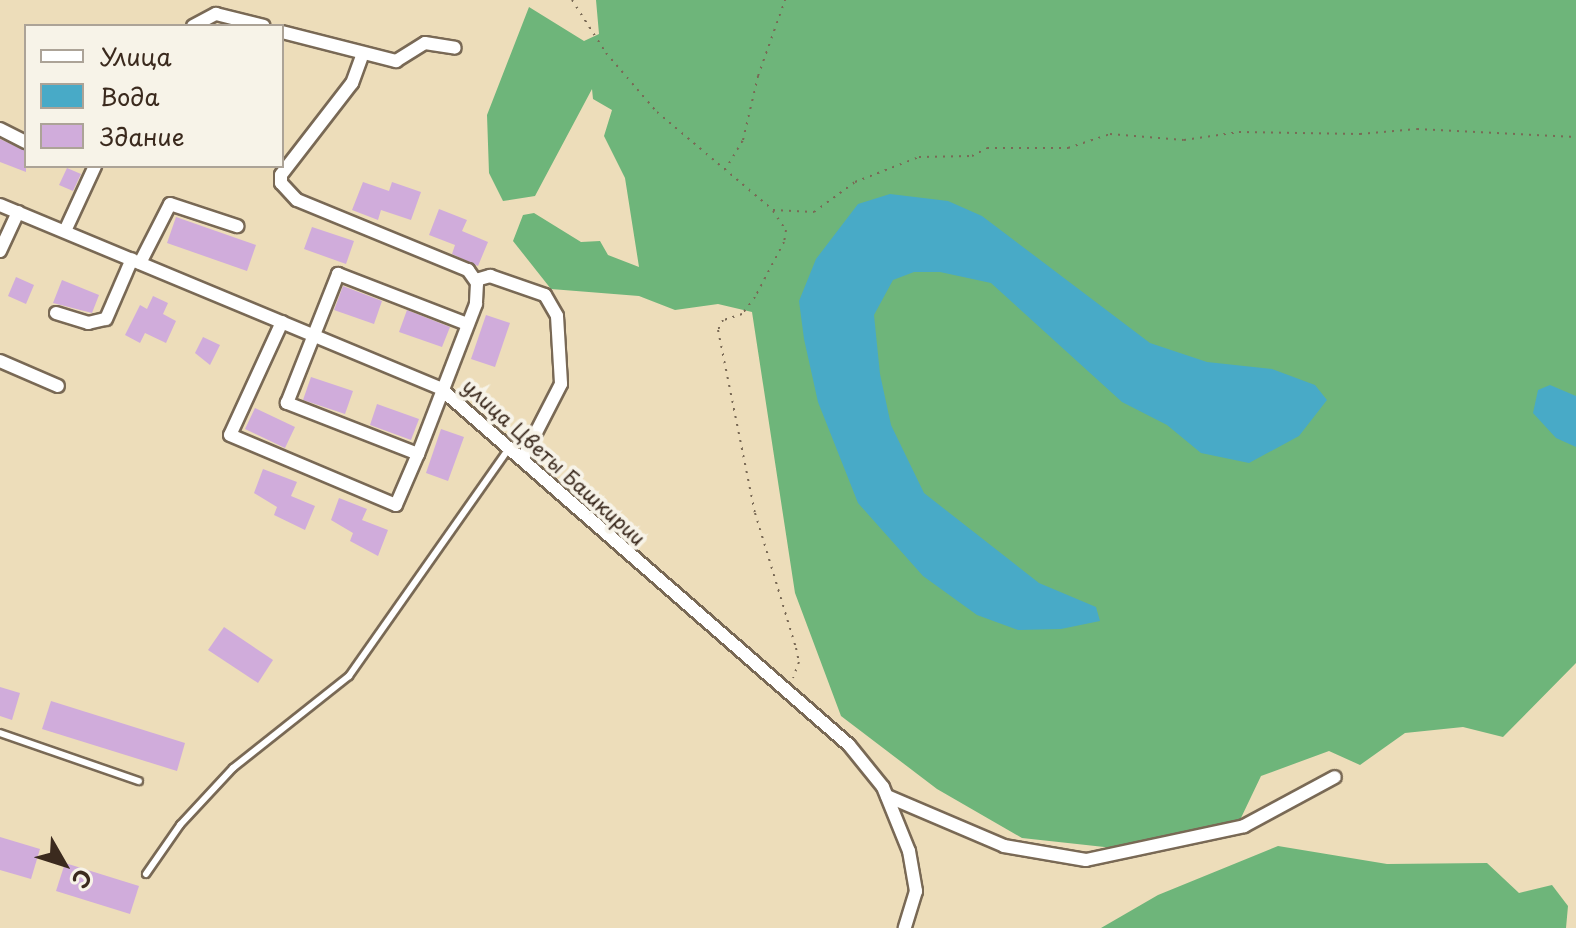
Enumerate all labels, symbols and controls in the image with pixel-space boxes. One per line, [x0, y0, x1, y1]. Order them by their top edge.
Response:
legend [24, 24, 284, 168]
text: Улица [100, 38, 172, 74]
text: Вода [100, 78, 159, 114]
text: Здание [100, 118, 185, 154]
street label: улица Цветы Башкирии [458, 374, 650, 550]
north arrow [24, 824, 104, 904]
text: С [65, 863, 101, 896]

